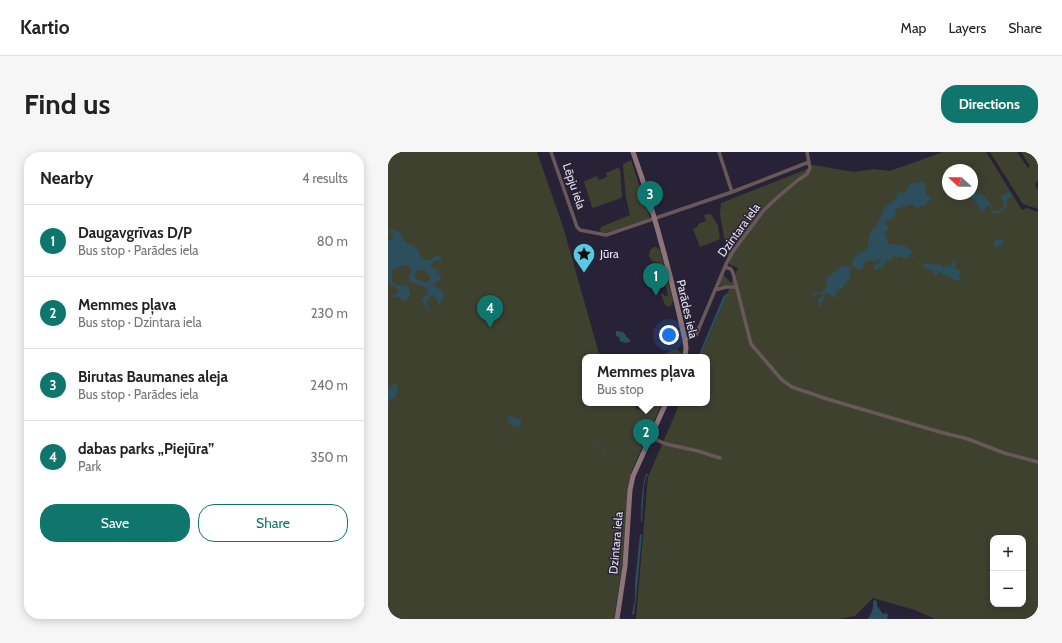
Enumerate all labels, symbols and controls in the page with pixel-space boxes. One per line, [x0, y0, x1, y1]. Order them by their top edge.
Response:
text: Kartio [20, 16, 69, 39]
text: Map [901, 19, 926, 37]
text: Layers [948, 19, 986, 37]
text: Share [1008, 19, 1042, 37]
button: Directions [941, 85, 1038, 123]
text: Find us [24, 87, 110, 121]
street label: Lēpju iela [560, 161, 589, 211]
north arrow [942, 164, 978, 200]
text: Nearby [40, 168, 93, 188]
text: 4 results [302, 170, 348, 186]
pin: 3 [637, 181, 663, 214]
street label: Dzintara iela [714, 200, 763, 259]
text: Daugavgrīvas D/P [78, 224, 192, 242]
text: 1 [51, 233, 55, 249]
text: 80 m [317, 233, 348, 249]
place icon: Jūra [571, 241, 597, 274]
text: Bus stop · Parādes iela [78, 242, 199, 258]
place label: Jūra [599, 246, 619, 261]
pin: 1 [643, 263, 669, 296]
street label: Parādes iela [673, 278, 702, 340]
pin: 4 [477, 295, 503, 328]
text: Memmes pļava [78, 296, 176, 314]
text: 2 [50, 305, 56, 321]
text: 230 m [311, 305, 348, 321]
text: Bus stop · Dzintara iela [78, 314, 202, 330]
your location [659, 325, 679, 345]
popup [582, 354, 710, 406]
text: Memmes pļava [597, 363, 695, 381]
text: Birutas Baumanes aleja [78, 368, 228, 386]
text: 3 [49, 377, 57, 393]
text: 240 m [310, 377, 348, 393]
text: Bus stop [597, 381, 644, 397]
text: Bus stop · Parādes iela [78, 386, 199, 402]
pin: 2 [633, 419, 659, 452]
text: dabas parks „Piejūra” [78, 440, 214, 458]
text: 4 [49, 449, 57, 465]
text: 350 m [311, 449, 348, 465]
text: Park [78, 458, 101, 474]
button: Save [40, 504, 190, 542]
button: Share [198, 504, 348, 542]
street label: Dzintara iela [605, 511, 626, 575]
map controls [990, 535, 1026, 607]
button: + [990, 535, 1026, 571]
button: − [990, 571, 1026, 607]

